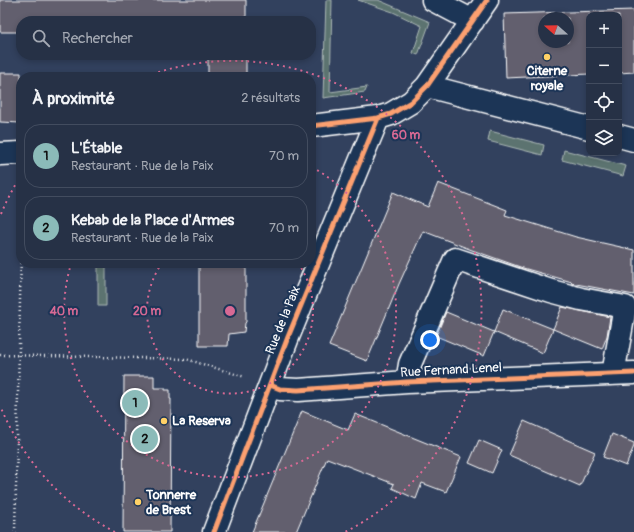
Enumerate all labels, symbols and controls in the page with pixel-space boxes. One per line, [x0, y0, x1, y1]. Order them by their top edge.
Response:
north arrow [538, 12, 574, 48]
map controls [586, 12, 622, 156]
button: + [586, 12, 622, 48]
search box [16, 16, 316, 60]
icon: search [30, 27, 52, 49]
text: Rechercher [62, 29, 133, 48]
button: − [586, 48, 622, 84]
marker: Citerne royale [542, 52, 552, 62]
place label: Citerne royale [527, 63, 568, 94]
button: locate [586, 84, 622, 120]
text: À proximité [32, 88, 115, 109]
text: 2 résultats [241, 90, 300, 106]
button: layers [586, 120, 622, 156]
text: 60 m [392, 128, 421, 143]
text: L'Étable [71, 139, 122, 158]
text: 1 [43, 148, 49, 164]
text: 70 m [269, 148, 299, 164]
text: Restaurant · Rue de la Paix [71, 158, 213, 174]
text: Kebab de la Place d'Armes [71, 211, 234, 230]
text: 2 [42, 220, 50, 236]
text: 70 m [269, 220, 299, 236]
text: Restaurant · Rue de la Paix [71, 230, 213, 246]
street label: Rue de la Paix [262, 283, 304, 357]
text: 40 m [49, 304, 79, 319]
text: 20 m [133, 304, 161, 319]
centre of rings [223, 304, 237, 318]
your location [420, 330, 440, 350]
street label: Rue Fernand Lenel [400, 359, 502, 381]
pin: 1 [122, 388, 148, 418]
place label: La Reserva [172, 413, 231, 429]
marker: La Reserva [159, 416, 169, 426]
pin: 2 [132, 424, 158, 454]
place label: Tonnerre de Brest [145, 487, 197, 518]
marker: Tonnerre de Brest [133, 497, 143, 507]

